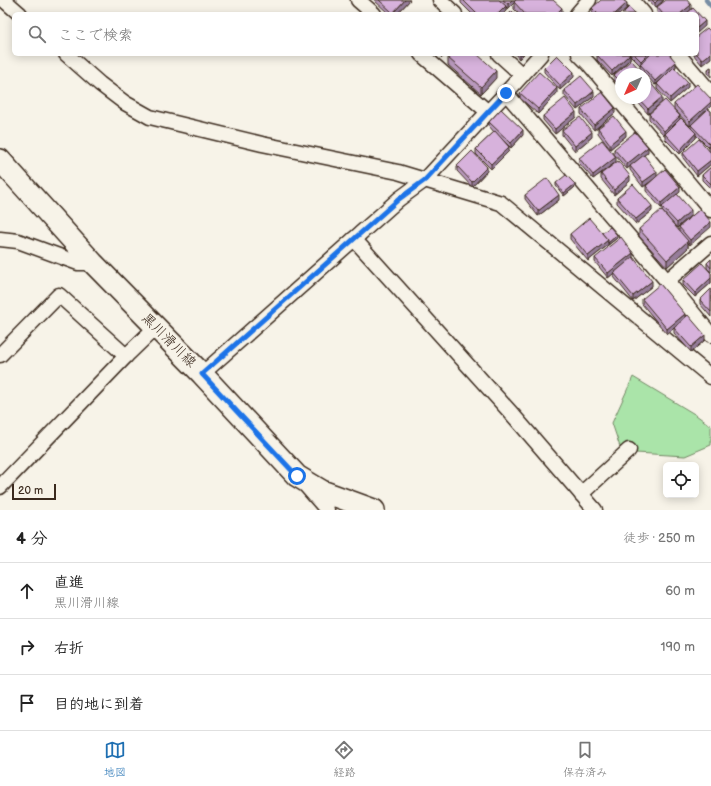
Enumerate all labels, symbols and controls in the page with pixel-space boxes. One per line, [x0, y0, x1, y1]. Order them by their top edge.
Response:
search box [12, 12, 699, 56]
icon: search [26, 23, 48, 45]
text: ここで検索 [58, 26, 133, 45]
north arrow [615, 68, 651, 104]
route end [497, 84, 515, 102]
street label: 黒川滑川線 [138, 309, 200, 371]
map controls [663, 462, 699, 498]
button: locate [663, 462, 699, 498]
route start [288, 467, 306, 485]
scale bar [12, 482, 56, 501]
text: 20 m [18, 484, 43, 497]
text: 4 分 [16, 529, 48, 549]
text: 徒歩 · 250 m [623, 530, 695, 546]
text: 直進 [54, 573, 84, 592]
icon: ahead [16, 580, 38, 602]
text: 60 m [665, 583, 695, 599]
text: 黒川滑川線 [54, 595, 119, 611]
icon: right [16, 636, 38, 658]
text: 右折 [54, 639, 84, 658]
text: 190 m [661, 639, 695, 655]
icon: arrive [16, 692, 38, 714]
text: 目的地に到着 [54, 695, 144, 714]
tab: 地図 [104, 739, 126, 779]
tab: 経路 [333, 739, 355, 779]
tab: 保存済み [563, 739, 607, 779]

